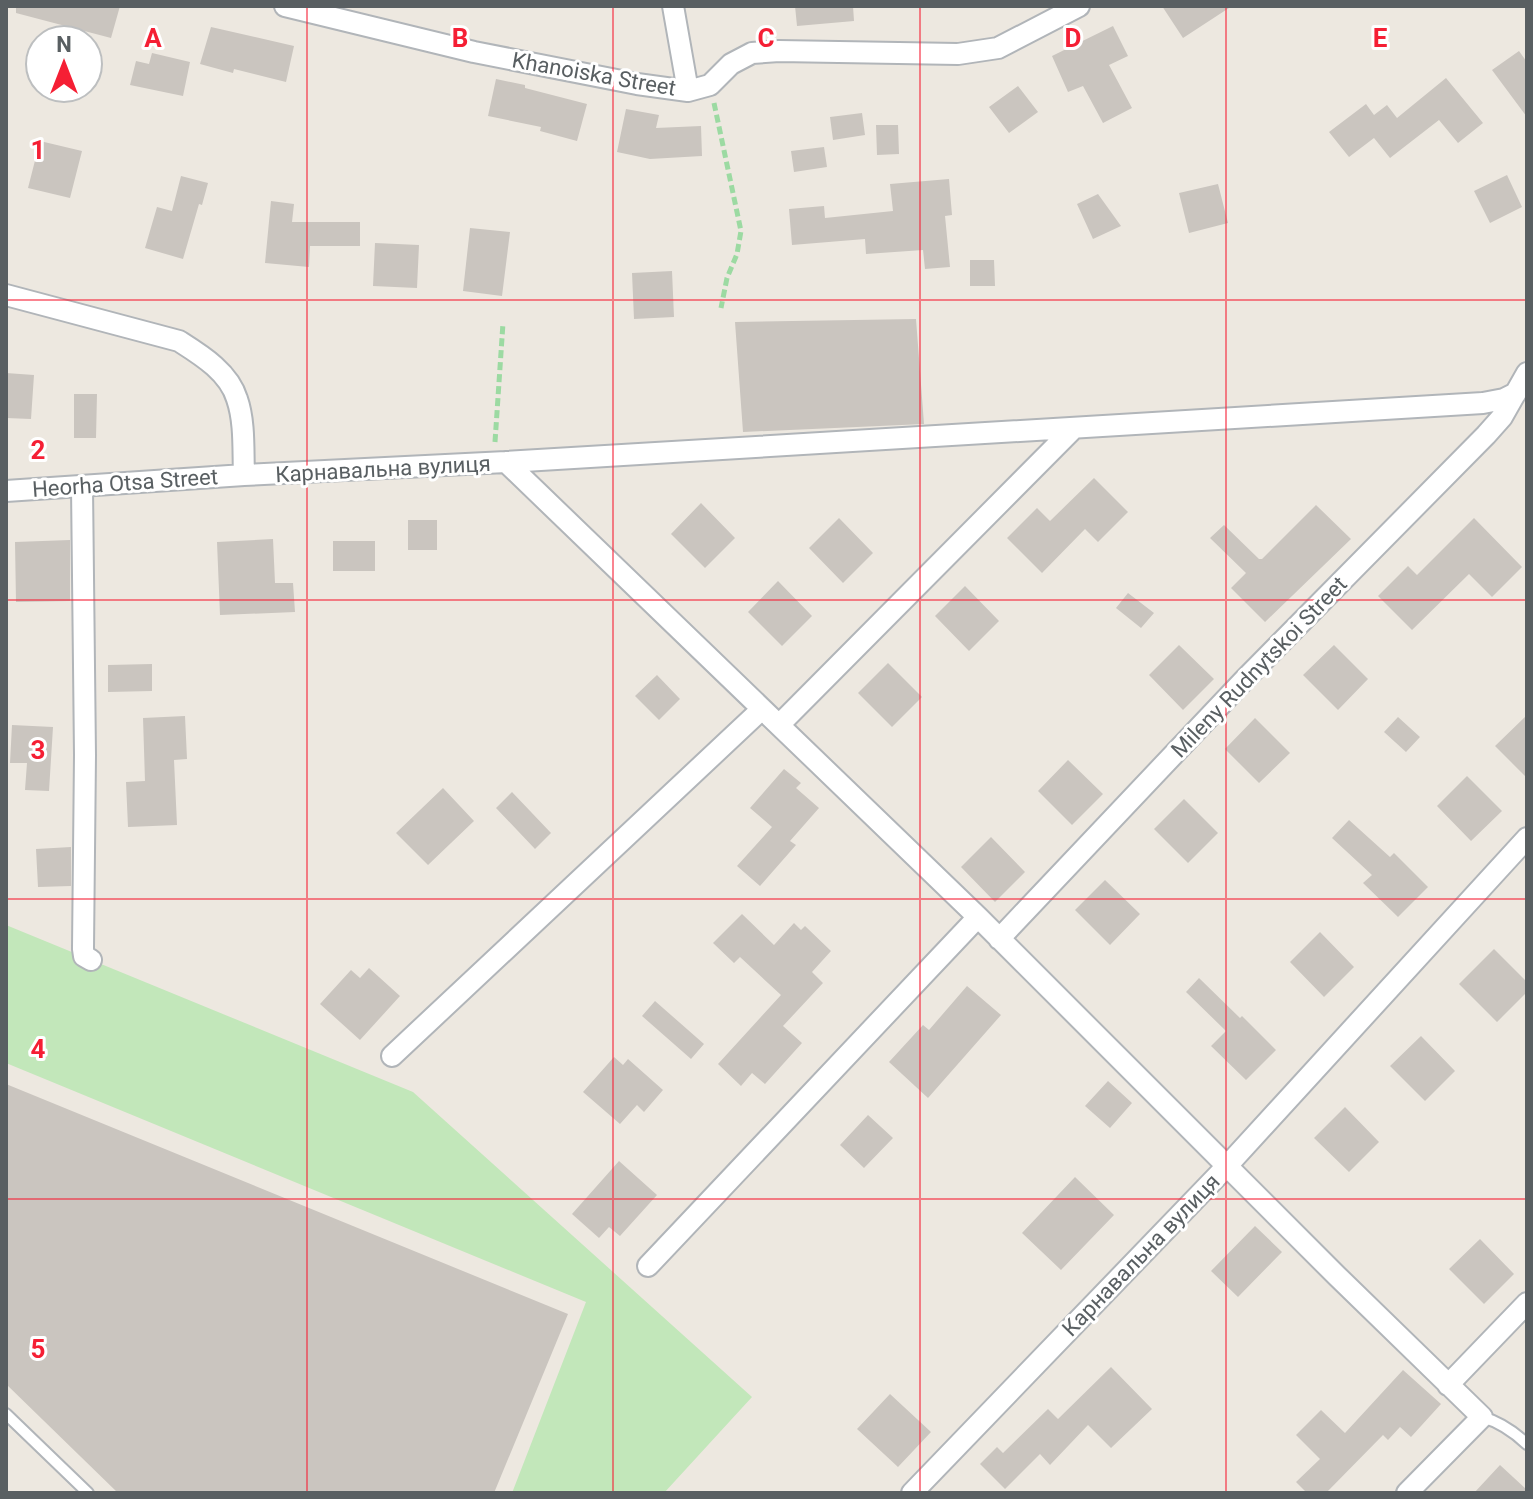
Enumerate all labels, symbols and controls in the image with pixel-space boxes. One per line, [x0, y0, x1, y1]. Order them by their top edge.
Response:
text: A [144, 23, 162, 53]
text: B [452, 23, 468, 53]
text: C [757, 23, 775, 53]
text: D [1065, 23, 1081, 53]
text: E [1373, 23, 1388, 53]
north arrow [24, 24, 104, 104]
text: N [56, 32, 72, 57]
street label: Khanoiska Street [510, 47, 678, 101]
text: 1 [31, 135, 45, 165]
text: 2 [31, 435, 45, 465]
street label: Карнавальна вулиця [275, 451, 491, 487]
street label: Heorha Otsa Street [31, 464, 219, 502]
street label: Mileny Rudnytskoi Street [1166, 572, 1352, 762]
text: 3 [31, 735, 45, 765]
text: 4 [31, 1034, 46, 1064]
street label: Карнавальна вулиця [1057, 1169, 1225, 1341]
text: 5 [31, 1334, 45, 1364]

